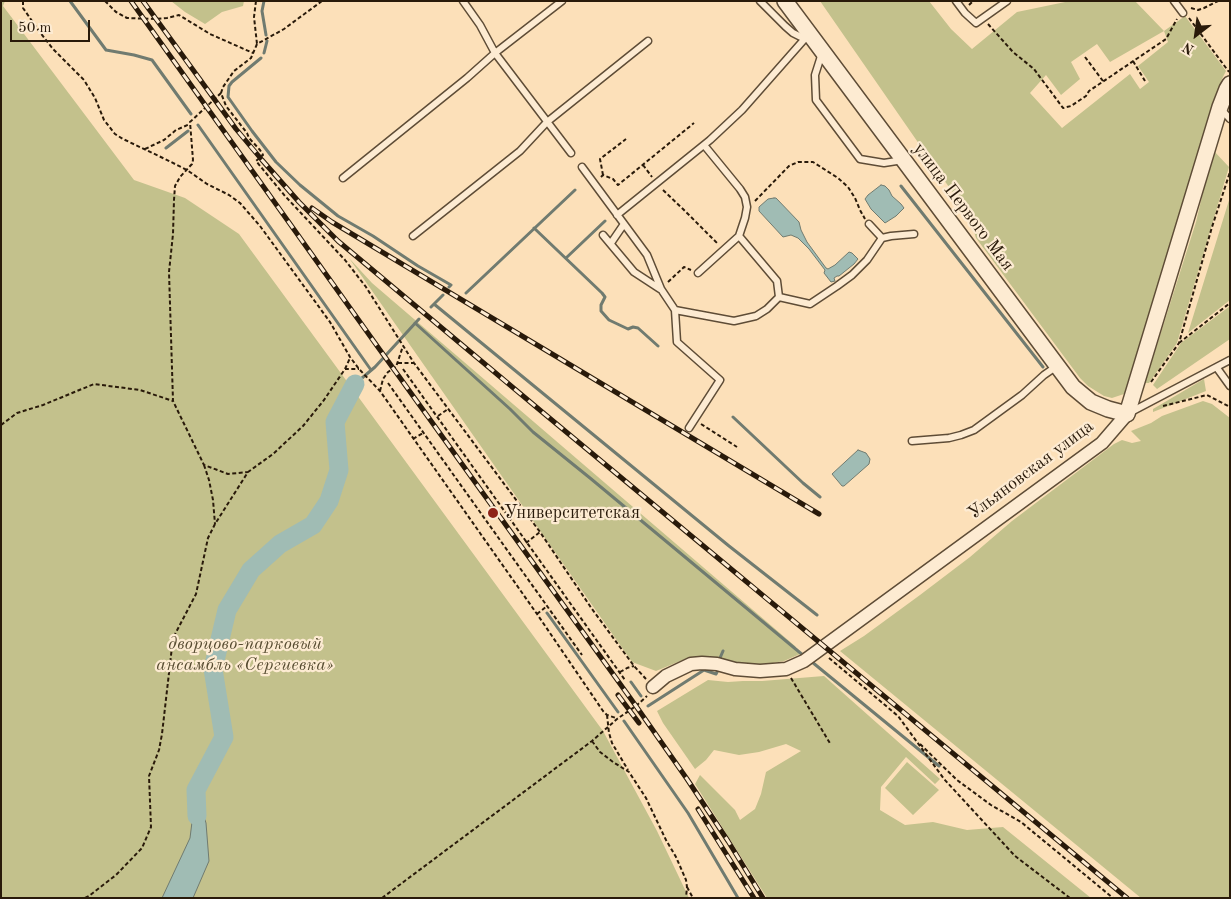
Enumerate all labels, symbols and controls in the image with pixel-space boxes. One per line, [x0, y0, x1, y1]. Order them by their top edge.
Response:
scale bar [12, 10, 92, 42]
north arrow [1171, 10, 1221, 60]
text: 50 m [18, 21, 52, 36]
text: N [1180, 39, 1197, 57]
street label: улица Первого Мая [908, 139, 1018, 275]
street label: Ульяновская улица [964, 416, 1098, 524]
place label: Университетская [504, 502, 640, 524]
marker: Университетская [486, 506, 500, 520]
park label: дворцово-парковый ансамбль «Сергиевка» [156, 633, 334, 676]

